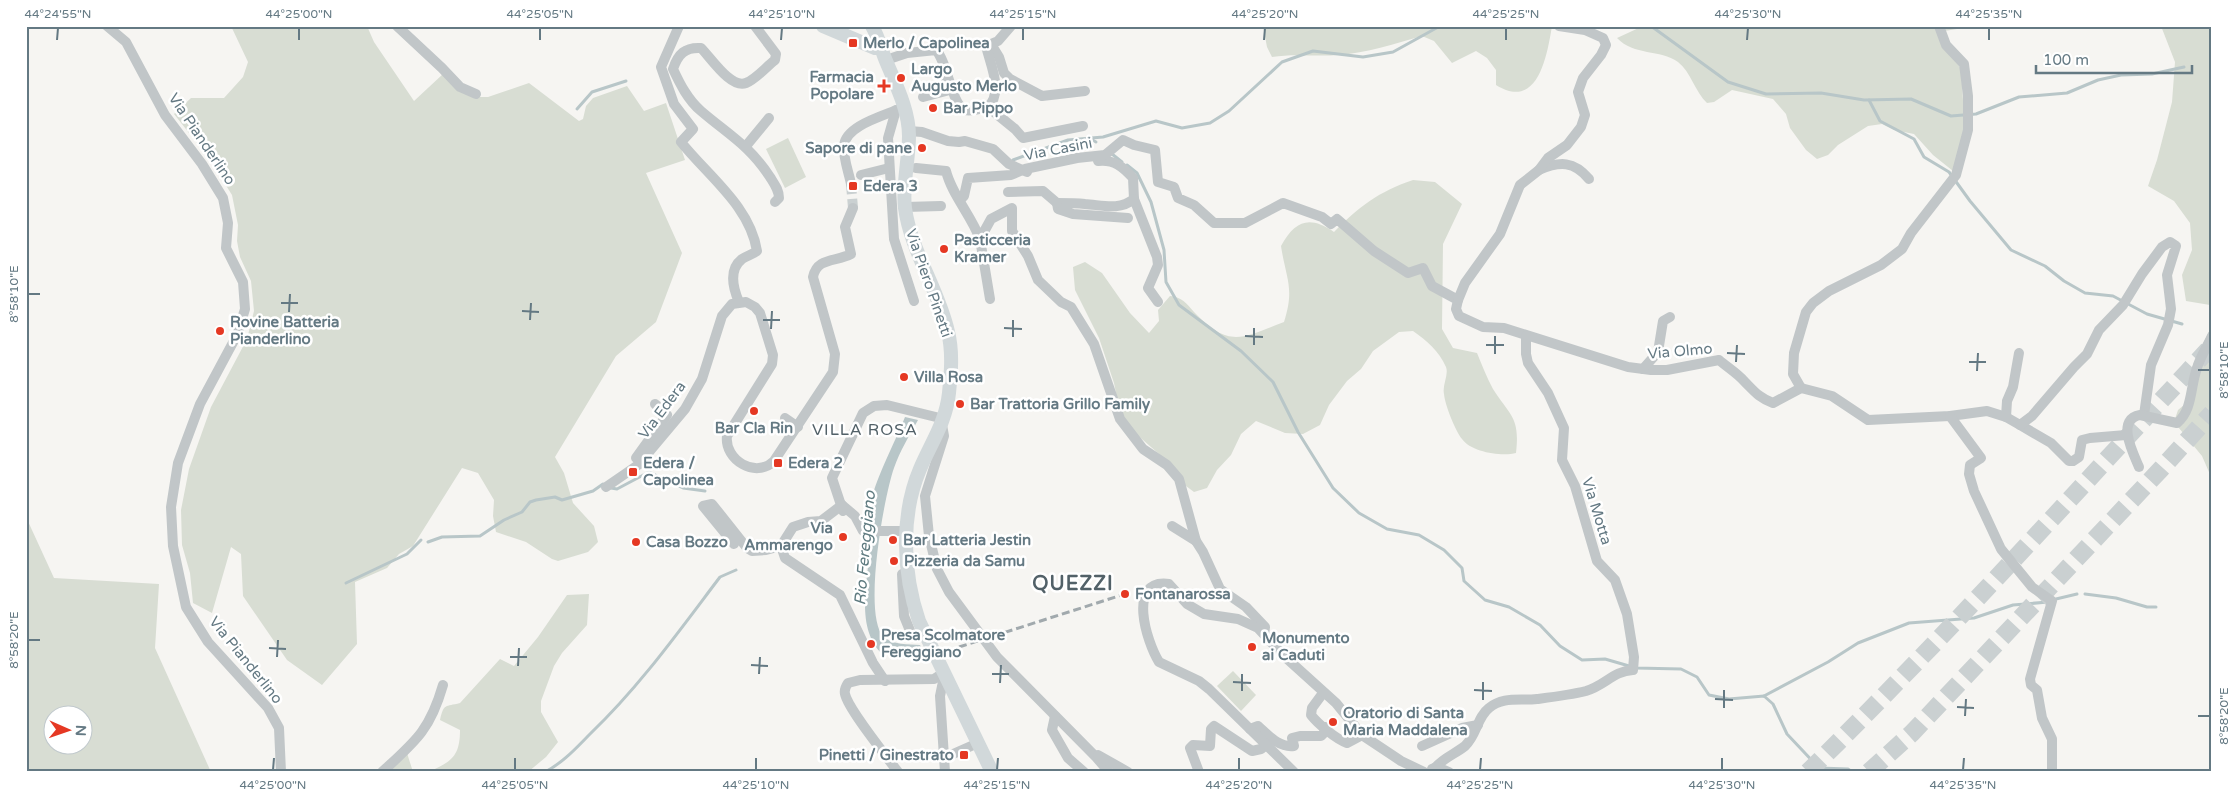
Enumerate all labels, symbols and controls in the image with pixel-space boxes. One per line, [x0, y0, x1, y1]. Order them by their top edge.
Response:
text: 44°24'55"N [25, 7, 92, 21]
text: 44°25'00"N [266, 7, 333, 21]
text: 44°25'05"N [507, 7, 574, 21]
text: 44°25'10"N [749, 7, 816, 21]
text: 44°25'15"N [990, 7, 1057, 21]
text: 44°25'20"N [1232, 7, 1299, 21]
text: 44°25'25"N [1473, 7, 1540, 21]
text: 44°25'30"N [1715, 7, 1782, 21]
text: 44°25'35"N [1956, 7, 2023, 21]
place label: Merlo / Capolinea [863, 34, 990, 53]
marker: Merlo / Capolinea [847, 37, 859, 49]
scale bar [2036, 42, 2192, 74]
text: 100 m [2043, 51, 2089, 69]
place label: Largo Augusto Merlo [911, 60, 1017, 96]
place label: Farmacia Popolare [809, 68, 874, 104]
marker: Largo Augusto Merlo [895, 72, 907, 84]
marker: Farmacia Popolare [878, 80, 890, 92]
street label: Via Pianderlino [165, 90, 239, 188]
place label: Bar Pippo [943, 99, 1013, 118]
marker: Bar Pippo [927, 102, 939, 114]
street label: Via Casini [1022, 134, 1094, 164]
place label: Sapore di pane [805, 139, 912, 158]
marker: Sapore di pane [916, 142, 928, 154]
place label: Edera 3 [863, 177, 918, 195]
marker: Edera 3 [847, 180, 859, 192]
street label: Via Piero Pinetti [902, 226, 956, 340]
place label: Pasticceria Kramer [954, 231, 1031, 266]
marker: Pasticceria Kramer [938, 243, 950, 255]
text: 8°58'10"E [7, 265, 21, 323]
place label: Rovine Batteria Pianderlino [230, 313, 339, 348]
marker: Rovine Batteria Pianderlino [214, 325, 226, 337]
street label: Via Olmo [1647, 339, 1713, 363]
text: 8°58'10"E [2217, 341, 2231, 399]
place label: Villa Rosa [914, 368, 983, 386]
marker: Villa Rosa [898, 371, 910, 383]
street label: Via Edera [634, 377, 690, 443]
place label: Bar Trattoria Grillo Family [970, 395, 1150, 414]
marker: Bar Trattoria Grillo Family [954, 398, 966, 410]
marker: Bar Cla Rin [748, 405, 760, 417]
place label: Bar Cla Rin [715, 419, 793, 437]
district label: VILLA ROSA [812, 420, 918, 440]
place label: Edera / Capolinea [643, 454, 714, 490]
place label: Edera 2 [788, 454, 843, 472]
marker: Edera 2 [772, 457, 784, 469]
marker: Edera / Capolinea [627, 466, 639, 478]
street label: Via Motta [1578, 475, 1616, 547]
water label: Rio Fereggiano [850, 489, 880, 606]
place label: Via Ammarengo [744, 519, 833, 555]
marker: Via Ammarengo [837, 531, 849, 543]
place label: Bar Latteria Jestin [903, 531, 1031, 549]
place label: Casa Bozzo [646, 533, 728, 551]
marker: Bar Latteria Jestin [887, 534, 899, 546]
marker: Casa Bozzo [630, 536, 642, 548]
place label: Pizzeria da Samu [904, 552, 1025, 570]
marker: Pizzeria da Samu [888, 555, 900, 567]
district label: QUEZZI [1032, 572, 1114, 596]
place label: Fontanarossa [1135, 585, 1231, 603]
marker: Fontanarossa [1119, 588, 1131, 600]
text: 8°58'20"E [7, 611, 21, 669]
street label: Via Pianderlino [205, 613, 287, 707]
place label: Presa Scolmatore Fereggiano [881, 626, 1006, 662]
place label: Monumento ai Caduti [1262, 629, 1350, 664]
marker: Presa Scolmatore Fereggiano [865, 638, 877, 650]
marker: Monumento ai Caduti [1246, 641, 1258, 653]
text: 8°58'20"E [2217, 687, 2231, 745]
place label: Oratorio di Santa Maria Maddalena [1343, 704, 1468, 739]
north arrow [42, 706, 92, 756]
marker: Oratorio di Santa Maria Maddalena [1327, 716, 1339, 728]
text: N [72, 725, 89, 736]
place label: Pinetti / Ginestrato [819, 746, 954, 764]
marker: Pinetti / Ginestrato [958, 749, 970, 761]
text: 44°25'00"N [240, 778, 307, 792]
text: 44°25'05"N [482, 778, 549, 792]
text: 44°25'10"N [723, 778, 790, 792]
text: 44°25'15"N [964, 778, 1031, 792]
text: 44°25'20"N [1206, 778, 1273, 792]
text: 44°25'25"N [1447, 778, 1514, 792]
text: 44°25'30"N [1689, 778, 1756, 792]
text: 44°25'35"N [1930, 778, 1997, 792]

